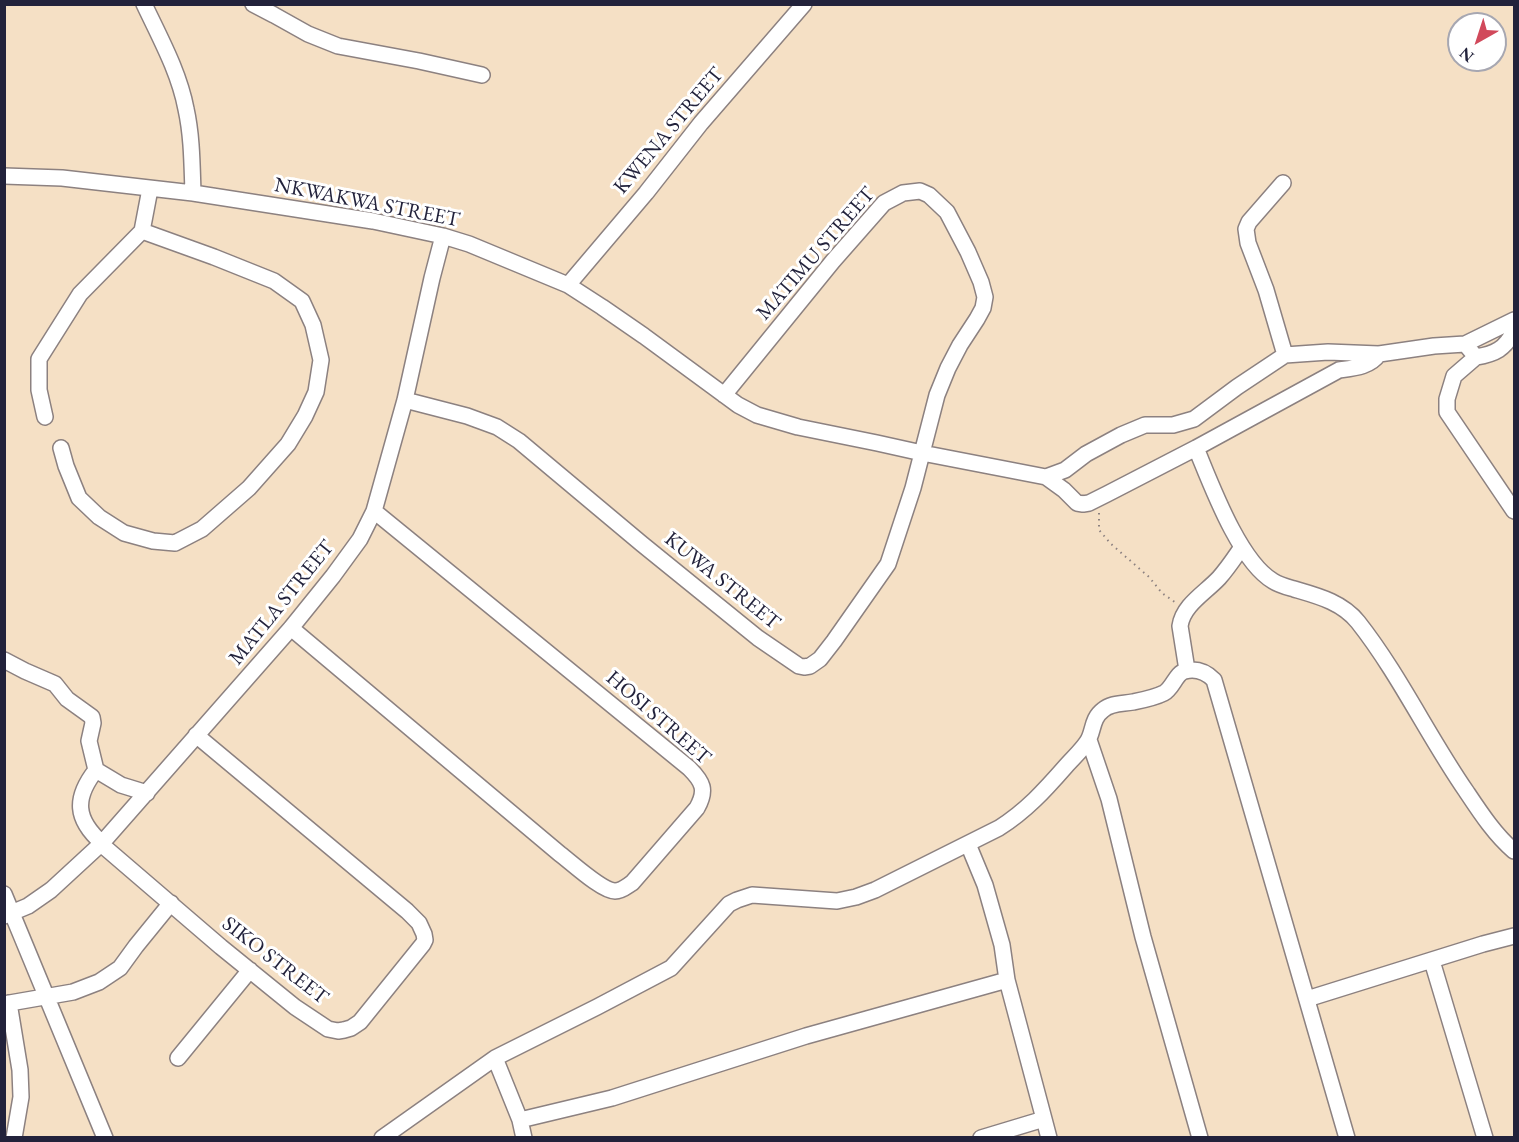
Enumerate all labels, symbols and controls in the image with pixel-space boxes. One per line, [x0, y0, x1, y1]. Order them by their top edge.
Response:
north arrow [1447, 12, 1507, 72]
text: N [1455, 43, 1478, 67]
street label: KWENA STREET [609, 63, 729, 199]
street label: NKWAKWA STREET [272, 173, 462, 233]
street label: MATIMU STREET [751, 182, 881, 326]
street label: KUWA STREET [659, 527, 785, 635]
street label: MATLA STREET [224, 536, 340, 670]
street label: HOSI STREET [600, 666, 716, 770]
street label: SIKO STREET [217, 912, 333, 1010]

